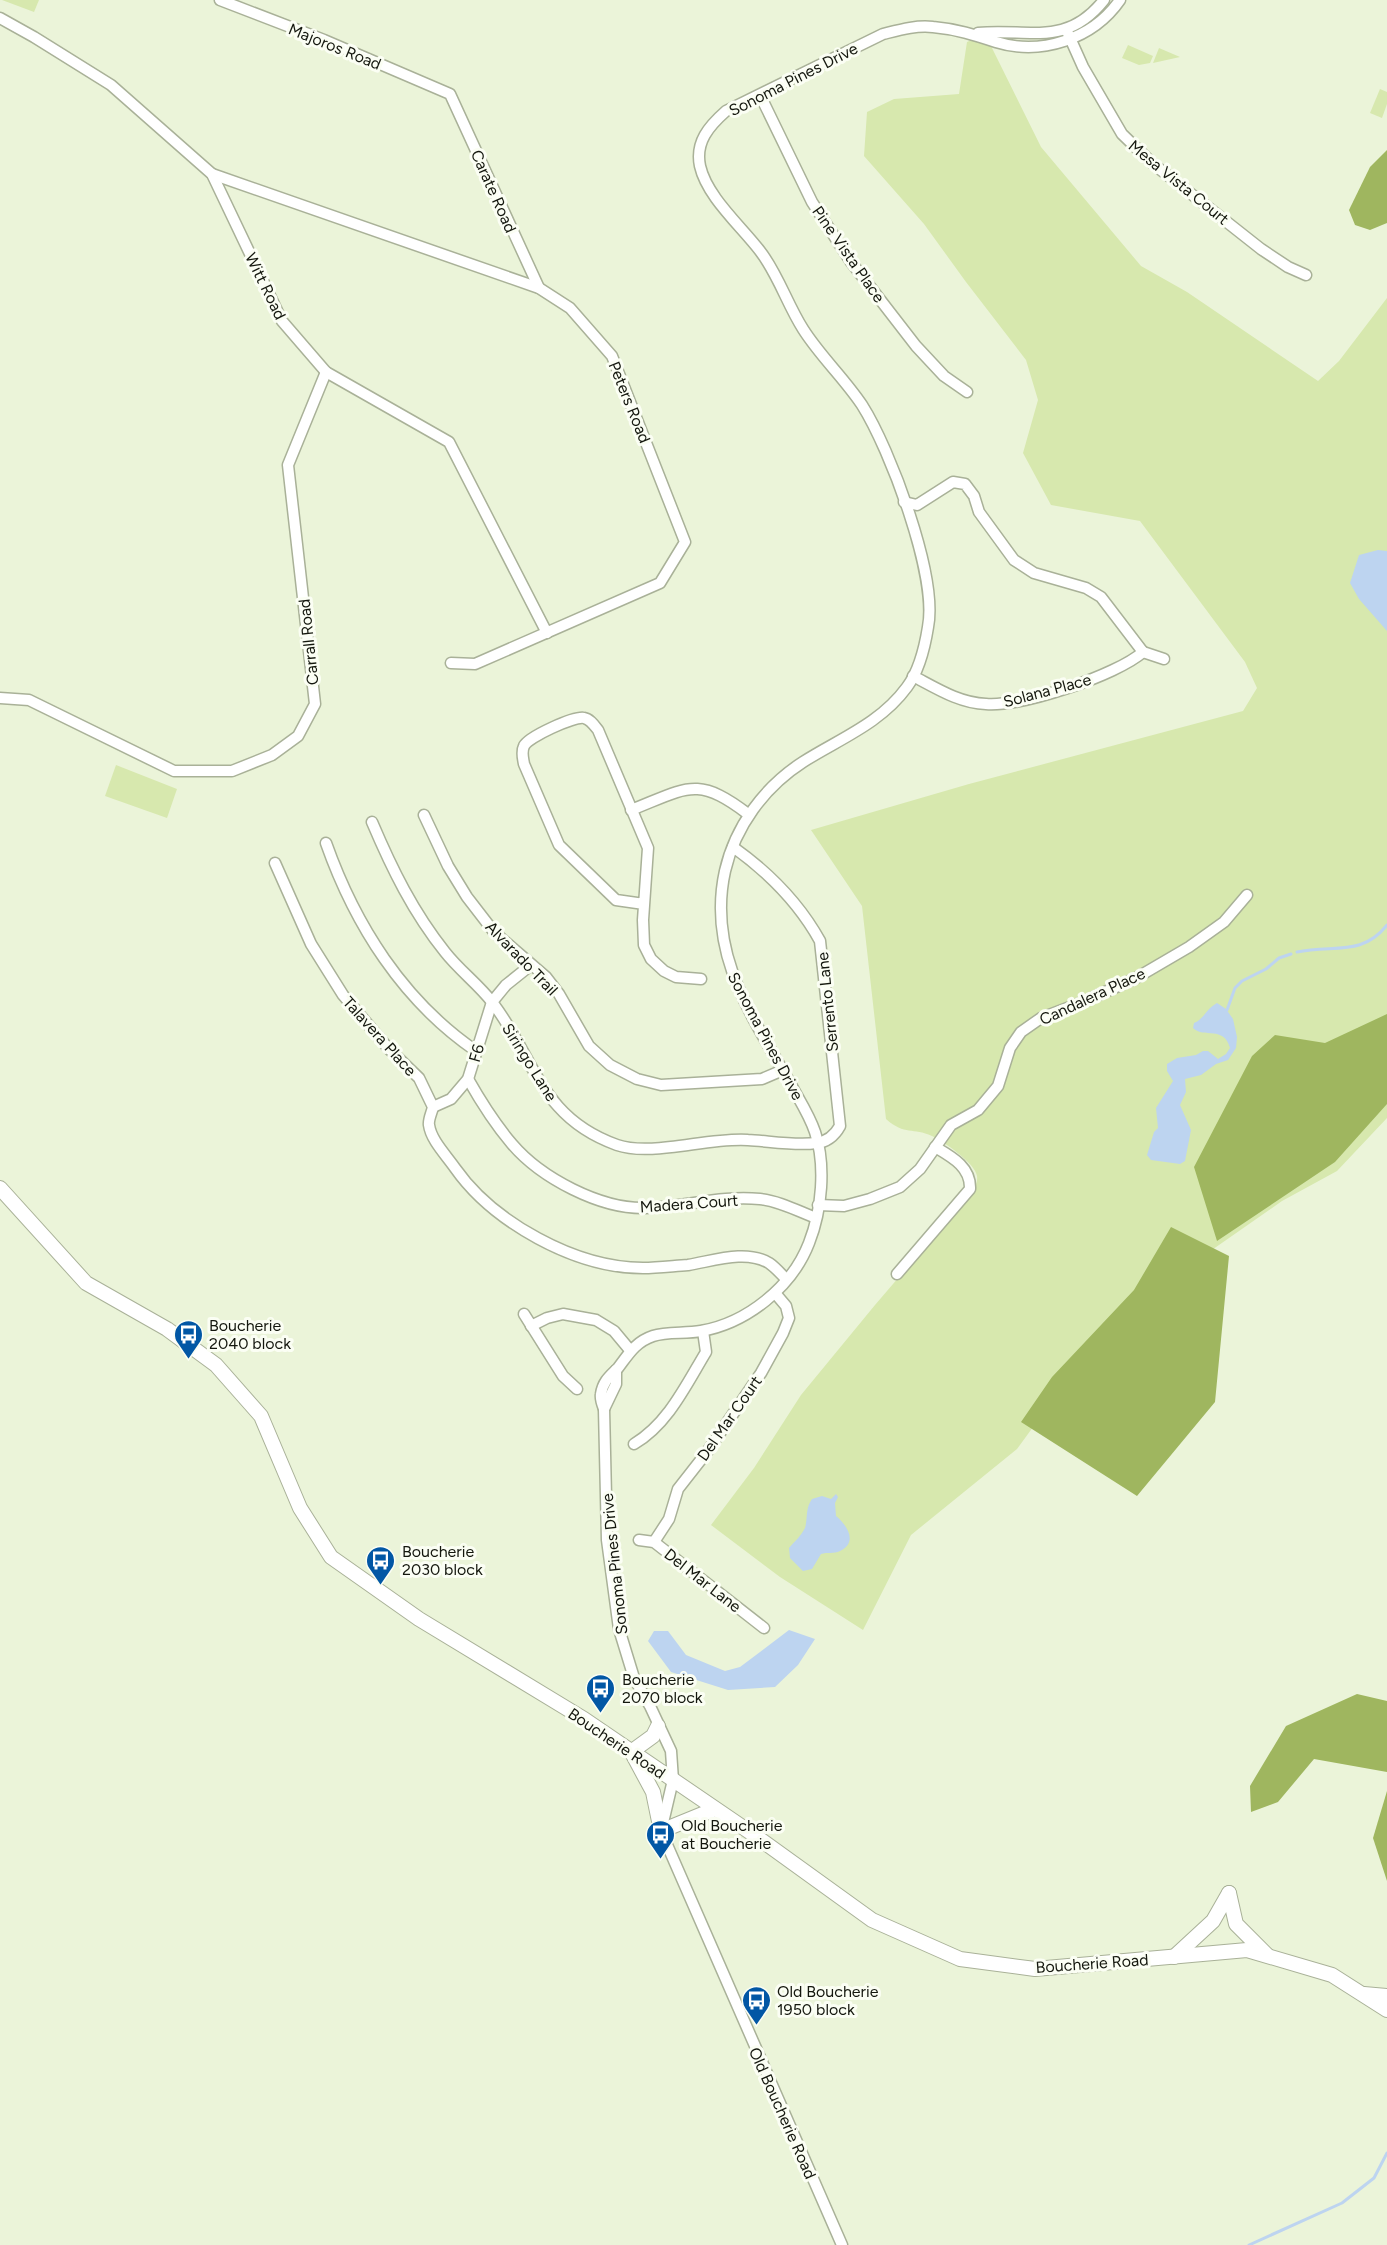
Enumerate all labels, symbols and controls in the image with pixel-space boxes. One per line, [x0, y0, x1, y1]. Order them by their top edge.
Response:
street label: Majoros Road [286, 19, 384, 74]
street label: Sonoma Pines Drive [726, 39, 861, 120]
street label: Mesa Vista Court [1125, 136, 1233, 229]
street label: Carate Road [467, 147, 520, 236]
street label: Pine Vista Place [808, 202, 889, 306]
street label: Witt Road [241, 250, 290, 323]
street label: Peters Road [605, 359, 654, 446]
street label: Carrall Road [295, 598, 322, 686]
street label: Solana Place [1001, 670, 1093, 711]
street label: Alvarado Trail [482, 917, 562, 999]
street label: Serrento Lane [813, 951, 842, 1053]
street label: Candalera Place [1036, 964, 1148, 1029]
street label: Sonoma Pines Drive [724, 969, 807, 1104]
street label: Talavera Place [339, 993, 420, 1080]
street label: Siringo Lane [498, 1020, 561, 1105]
street label: F6 [465, 1042, 488, 1064]
street label: Madera Court [639, 1191, 739, 1216]
place label: Boucherie 2040 block [209, 1316, 291, 1353]
bus stop icon: Boucherie 2040 block [172, 1318, 204, 1360]
street label: Del Mar Court [693, 1372, 766, 1464]
street label: Sonoma Pines Drive [598, 1492, 631, 1636]
place label: Boucherie 2030 block [402, 1542, 483, 1579]
bus stop icon: Boucherie 2030 block [365, 1544, 397, 1586]
street label: Del Mar Lane [660, 1544, 745, 1616]
place label: Boucherie 2070 block [622, 1670, 703, 1707]
bus stop icon: Boucherie 2070 block [585, 1672, 617, 1714]
street label: Boucherie Road [565, 1704, 669, 1783]
place label: Old Boucherie at Boucherie [681, 1816, 783, 1853]
bus stop icon: Old Boucherie at Boucherie [644, 1818, 676, 1860]
street label: Boucherie Road [1035, 1950, 1149, 1977]
place label: Old Boucherie 1950 block [777, 1982, 879, 2019]
bus stop icon: Old Boucherie 1950 block [740, 1984, 772, 2026]
street label: Old Boucherie Road [745, 2044, 820, 2182]

